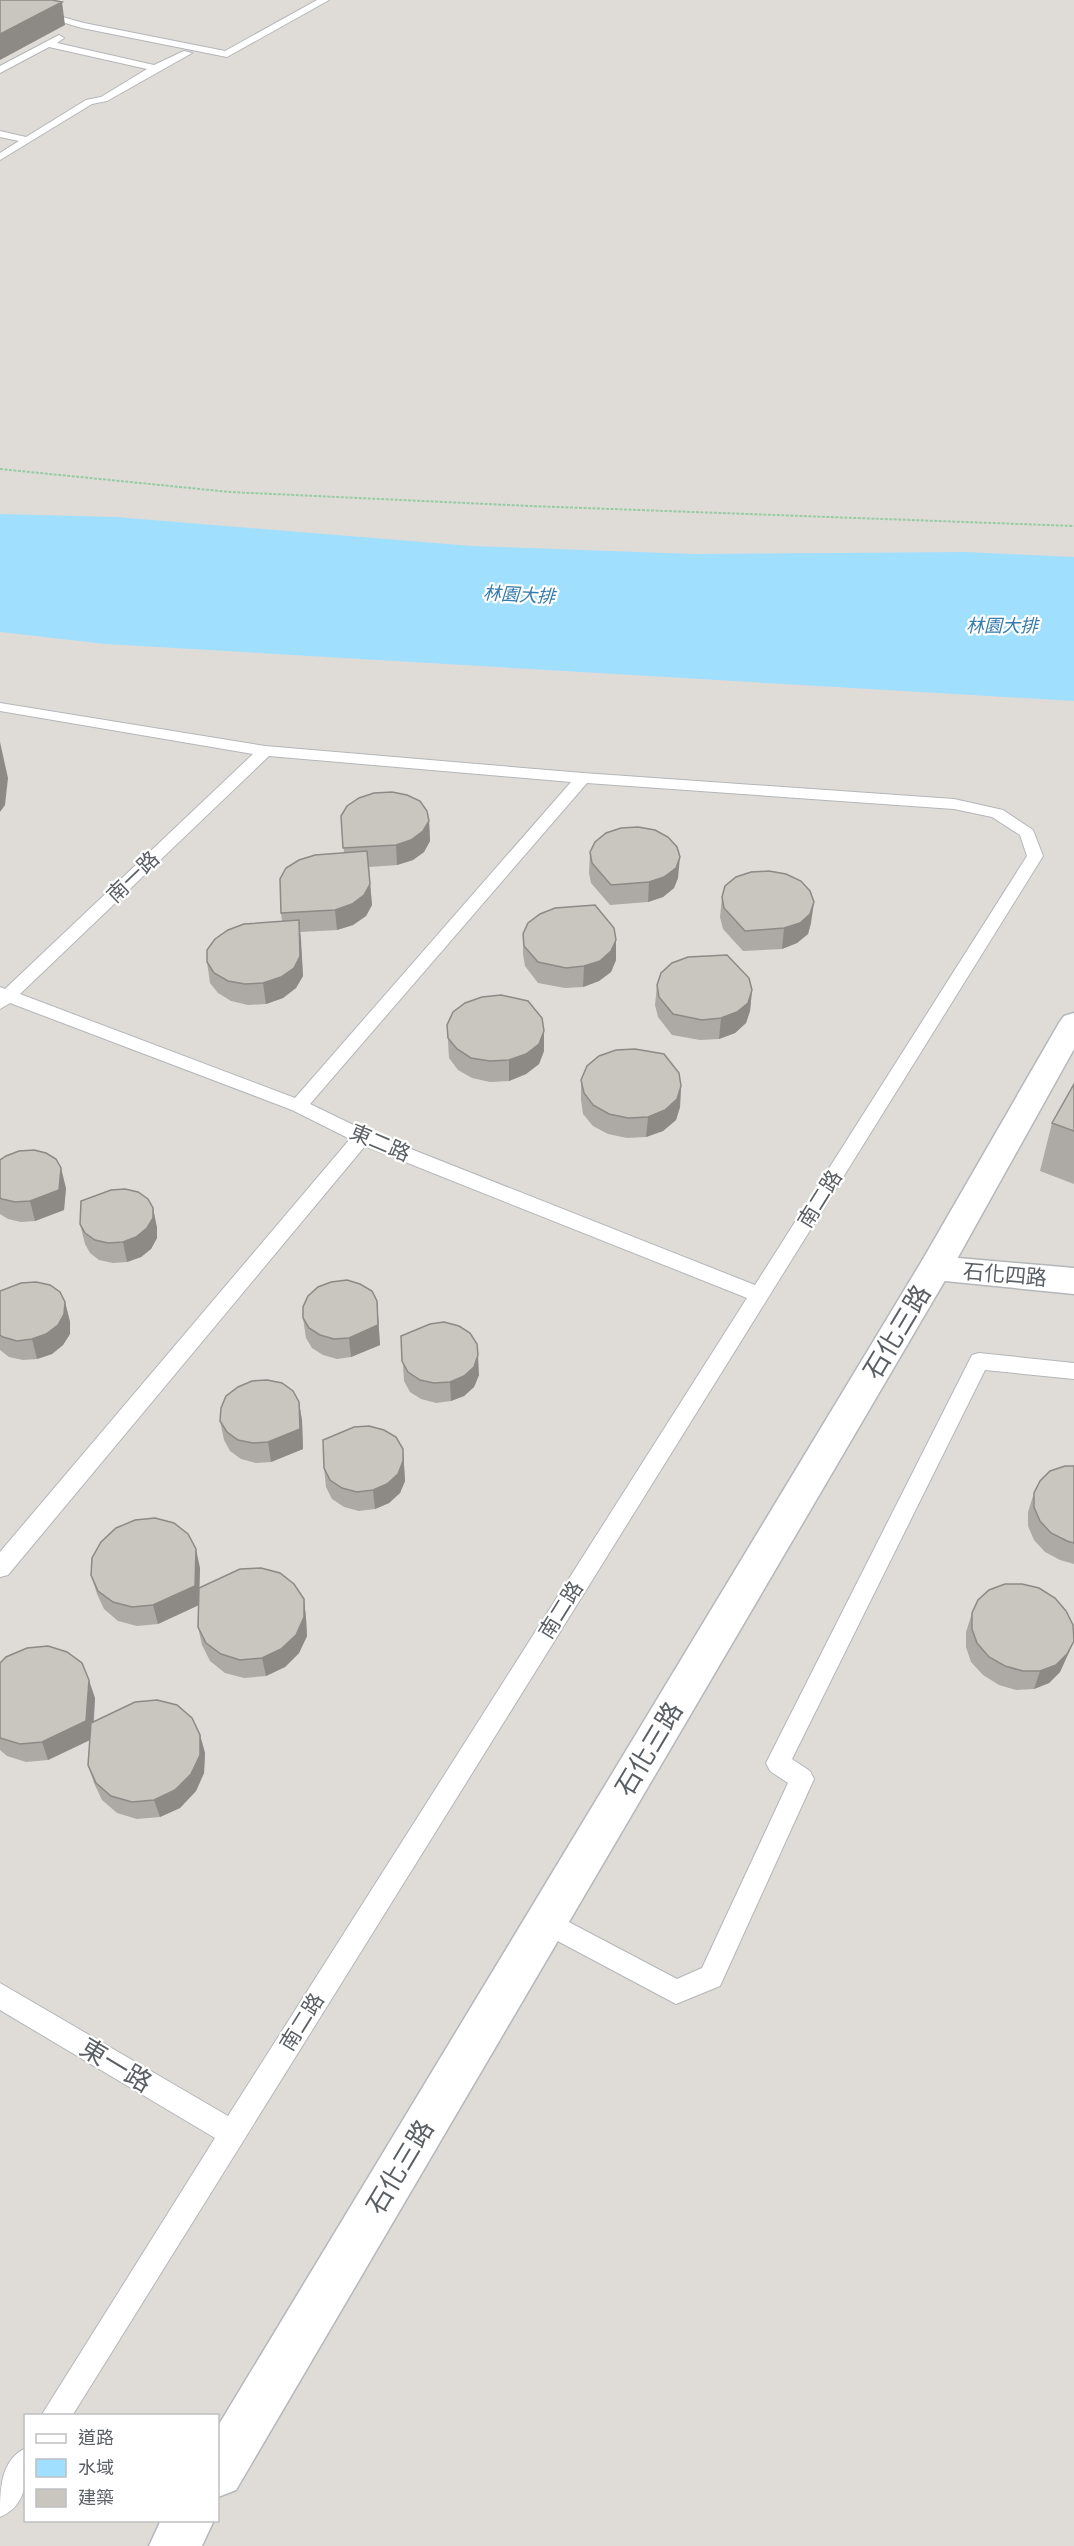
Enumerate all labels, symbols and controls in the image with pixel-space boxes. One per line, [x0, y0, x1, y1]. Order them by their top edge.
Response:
water label: 林園大排 [482, 581, 558, 609]
water label: 林園大排 [966, 614, 1040, 638]
street label: 南一路 [101, 845, 165, 909]
street label: 東二路 [346, 1118, 414, 1168]
street label: 南二路 [791, 1165, 849, 1233]
street label: 石化四路 [962, 1257, 1048, 1293]
street label: 石化三路 [856, 1279, 938, 1385]
street label: 南二路 [532, 1576, 590, 1644]
street label: 石化三路 [608, 1696, 690, 1802]
street label: 南二路 [273, 1988, 331, 2056]
street label: 東一路 [74, 2030, 158, 2100]
street label: 石化三路 [359, 2114, 441, 2220]
legend [24, 2414, 219, 2522]
text: 道路 [78, 2426, 114, 2450]
text: 水域 [78, 2456, 114, 2480]
text: 建築 [78, 2486, 114, 2510]

